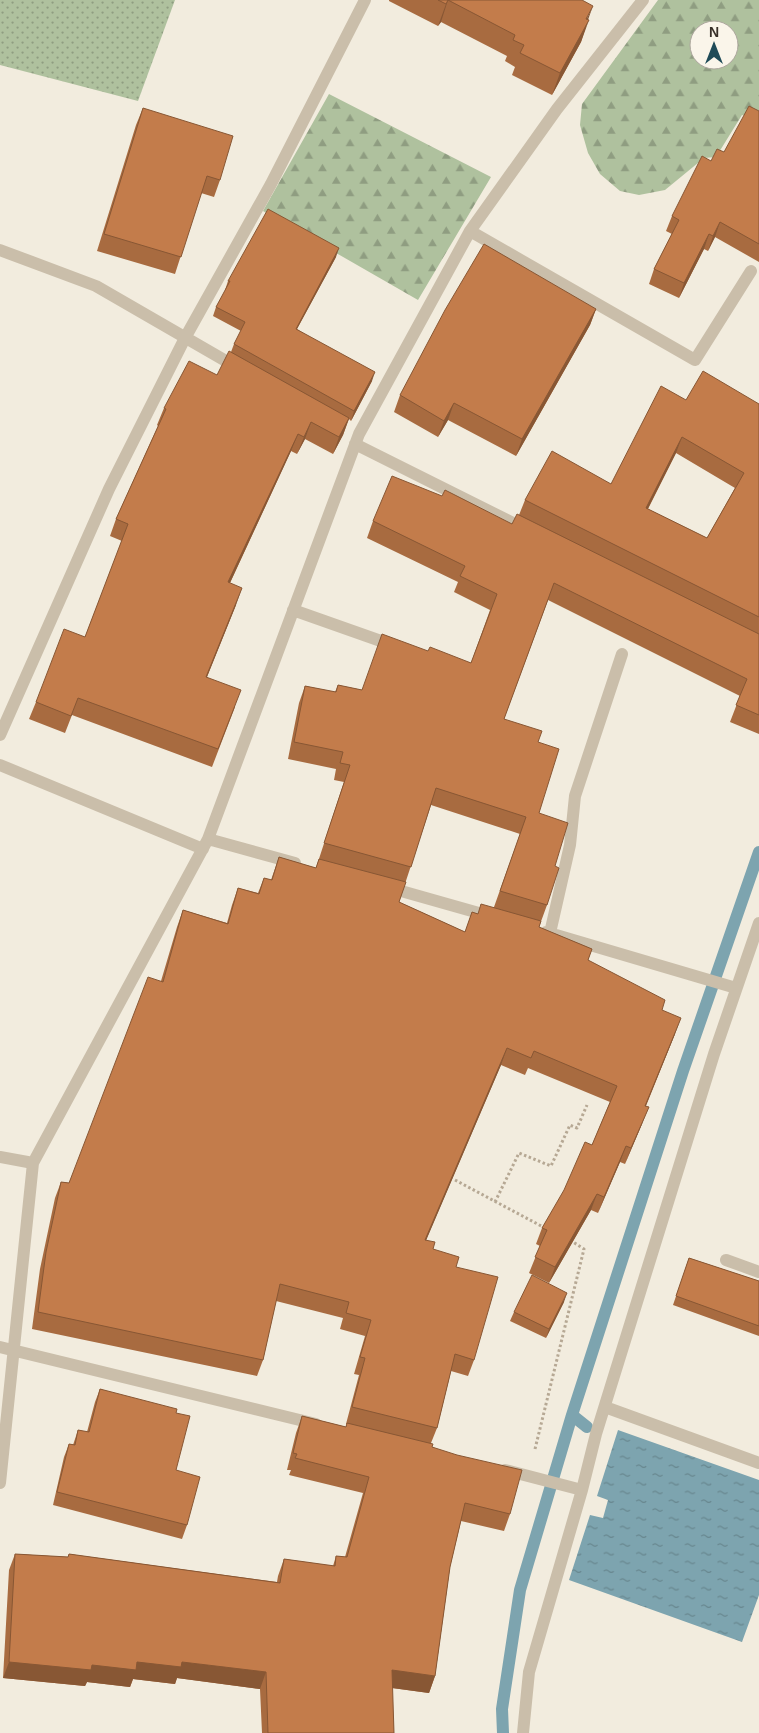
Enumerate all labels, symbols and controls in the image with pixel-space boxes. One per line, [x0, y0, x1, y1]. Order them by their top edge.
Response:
north arrow [689, 20, 739, 70]
text: N [709, 24, 719, 40]

